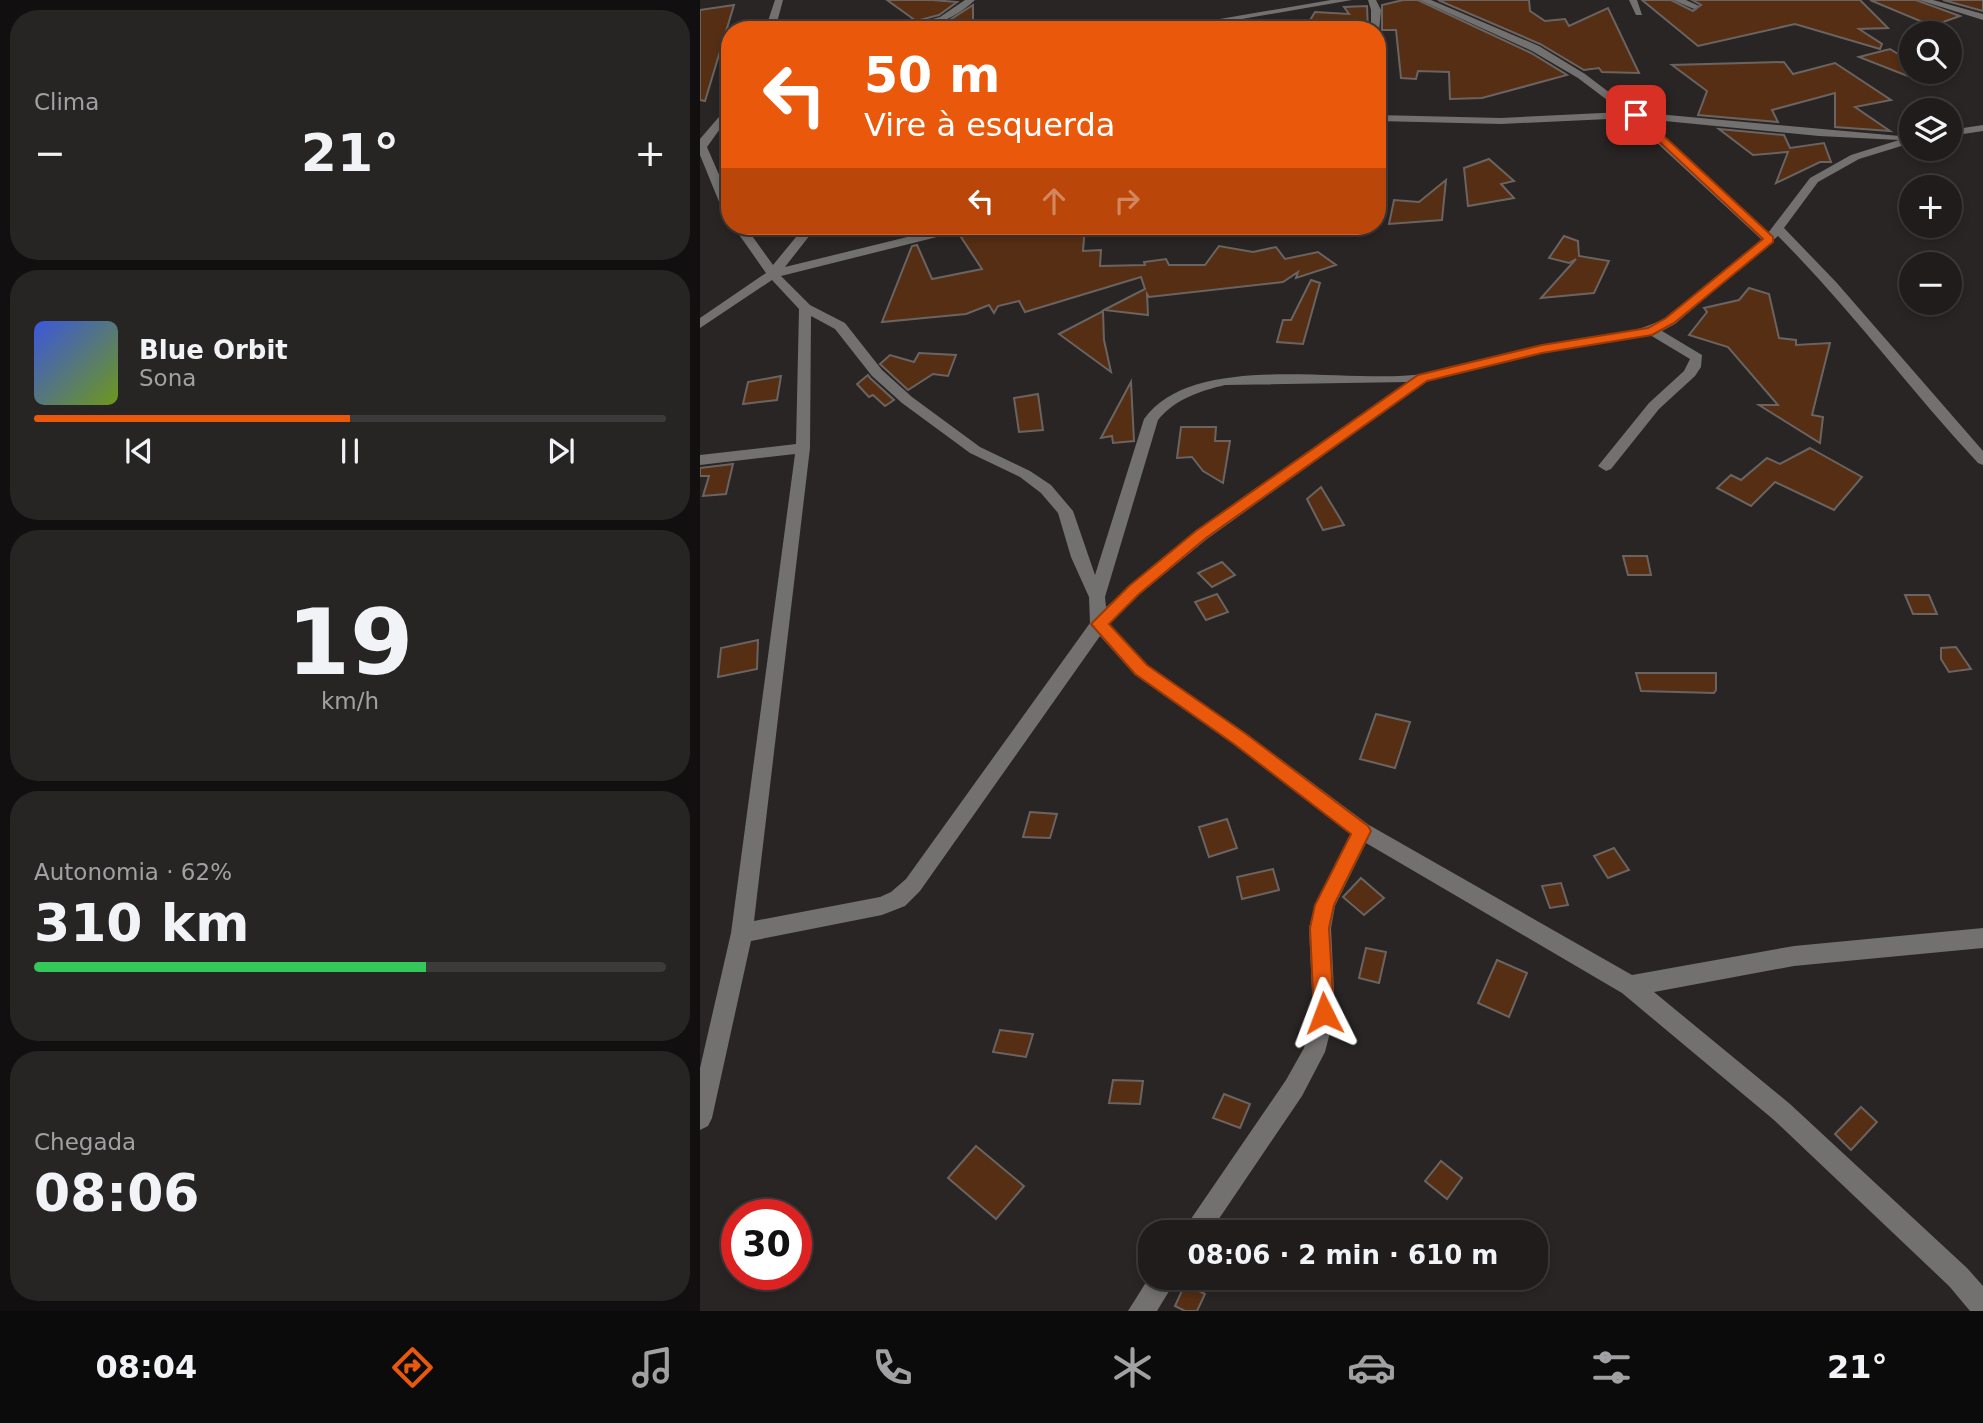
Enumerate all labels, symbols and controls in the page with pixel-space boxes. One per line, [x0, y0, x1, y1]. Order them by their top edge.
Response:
map controls [1899, 21, 1962, 315]
button: search [1899, 21, 1962, 84]
text: 50 m [864, 47, 1000, 104]
icon: left [749, 49, 840, 140]
pin [1606, 85, 1666, 145]
text: Clima [34, 89, 99, 115]
icon: arrive [1617, 96, 1655, 134]
button: layers [1899, 98, 1962, 161]
text: Vire à esquerda [864, 106, 1115, 144]
text: 21° [301, 123, 399, 183]
text: − [34, 131, 66, 175]
text: + [634, 131, 666, 175]
button: + [1899, 175, 1962, 238]
icon: left [962, 182, 1000, 220]
icon: ahead [1035, 182, 1073, 220]
icon: right [1108, 182, 1146, 220]
button: − [1899, 252, 1962, 315]
text: Blue Orbit [139, 335, 288, 365]
text: Sona [139, 365, 196, 391]
icon: previous [120, 432, 158, 470]
icon: pause [331, 432, 369, 470]
icon: next [542, 432, 580, 470]
text: 19 [287, 590, 413, 695]
text: km/h [321, 688, 379, 714]
text: Autonomia · 62% [34, 859, 232, 885]
text: 310 km [34, 893, 249, 953]
position arrow [1287, 976, 1361, 1050]
text: Chegada [34, 1129, 136, 1155]
text: 08:06 [34, 1163, 200, 1223]
speed limit sign: 30 [721, 1199, 812, 1290]
text: 08:06 · 2 min · 610 m [1188, 1240, 1498, 1270]
icon: directions [388, 1343, 437, 1392]
icon: music [628, 1343, 677, 1392]
icon: phone [868, 1343, 917, 1392]
icon: climate [1108, 1343, 1157, 1392]
icon: car [1347, 1343, 1396, 1392]
icon: filters [1587, 1343, 1636, 1392]
text: 08:04 [95, 1348, 197, 1386]
text: 21° [1827, 1348, 1887, 1386]

